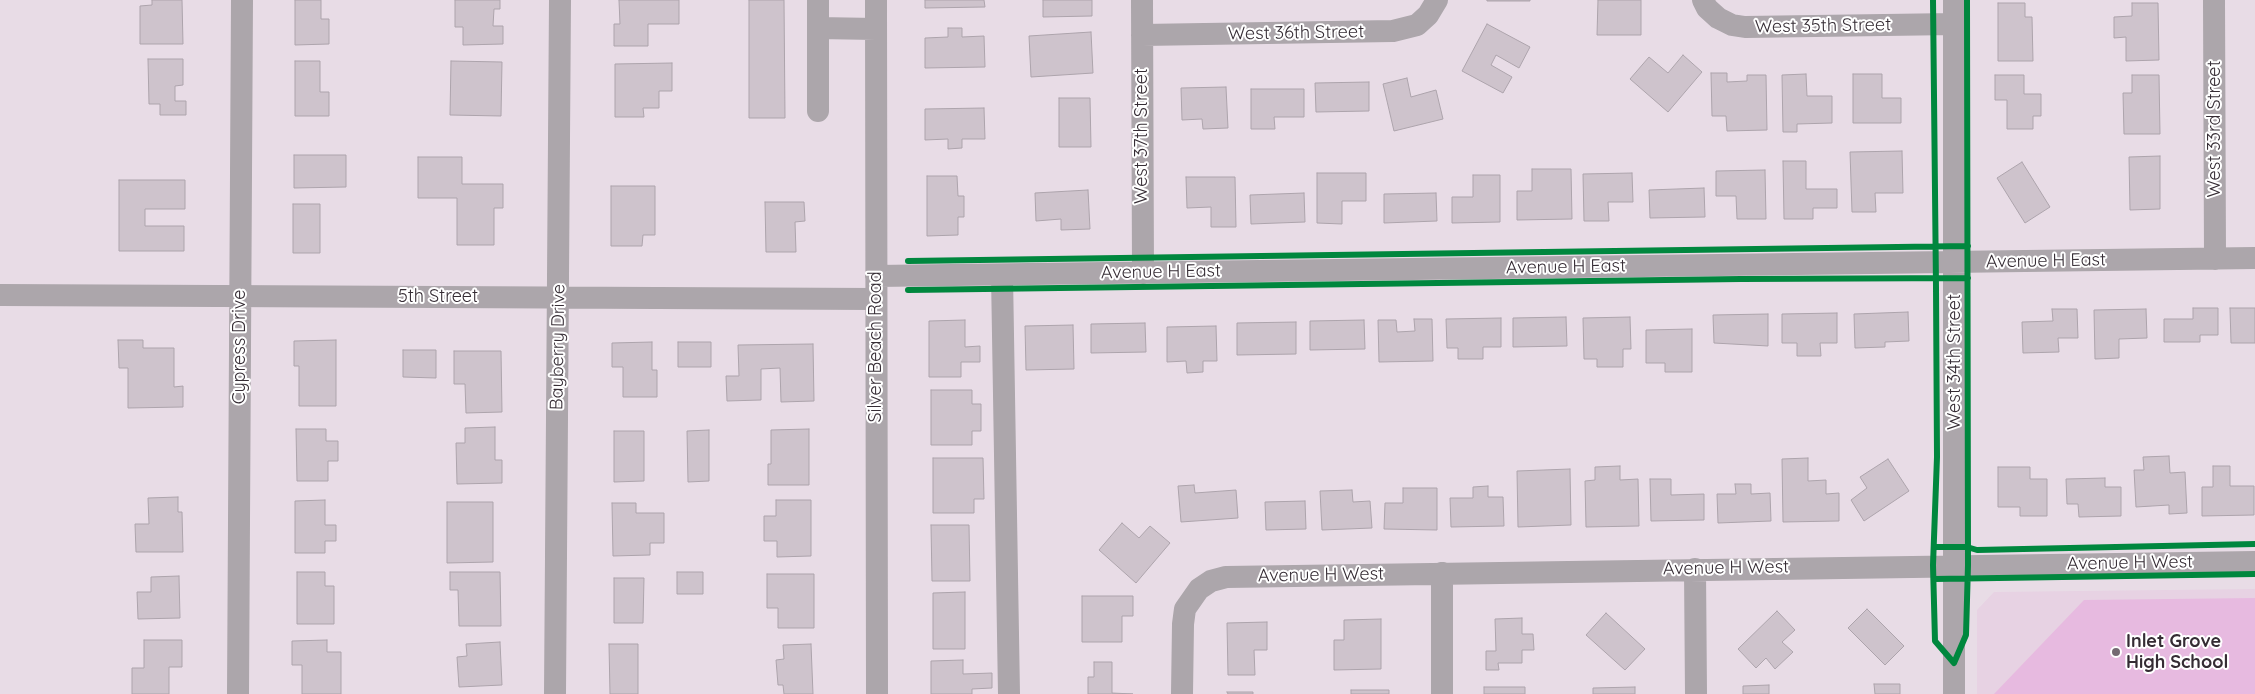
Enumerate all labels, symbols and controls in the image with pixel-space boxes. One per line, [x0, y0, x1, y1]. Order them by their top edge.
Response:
street label: West 35th Street [1755, 14, 1891, 38]
street label: West 36th Street [1228, 21, 1364, 45]
street label: West 33rd Street [2204, 60, 2226, 198]
street label: West 37th Street [1131, 68, 1153, 204]
street label: Avenue H East [1986, 249, 2106, 273]
street label: Avenue H East [1506, 255, 1626, 279]
street label: Avenue H East [1101, 260, 1221, 284]
street label: Silver Beach Road [865, 271, 887, 423]
street label: Bayberry Drive [546, 284, 570, 410]
street label: 5th Street [398, 286, 478, 308]
street label: Cypress Drive [229, 290, 251, 404]
street label: West 34th Street [1944, 294, 1966, 430]
street label: Avenue H West [2067, 551, 2193, 575]
street label: Avenue H West [1663, 556, 1789, 580]
street label: Avenue H West [1258, 563, 1384, 587]
place label: Inlet Grove High School [2126, 631, 2228, 674]
marker: Inlet Grove High School [2110, 646, 2122, 658]

